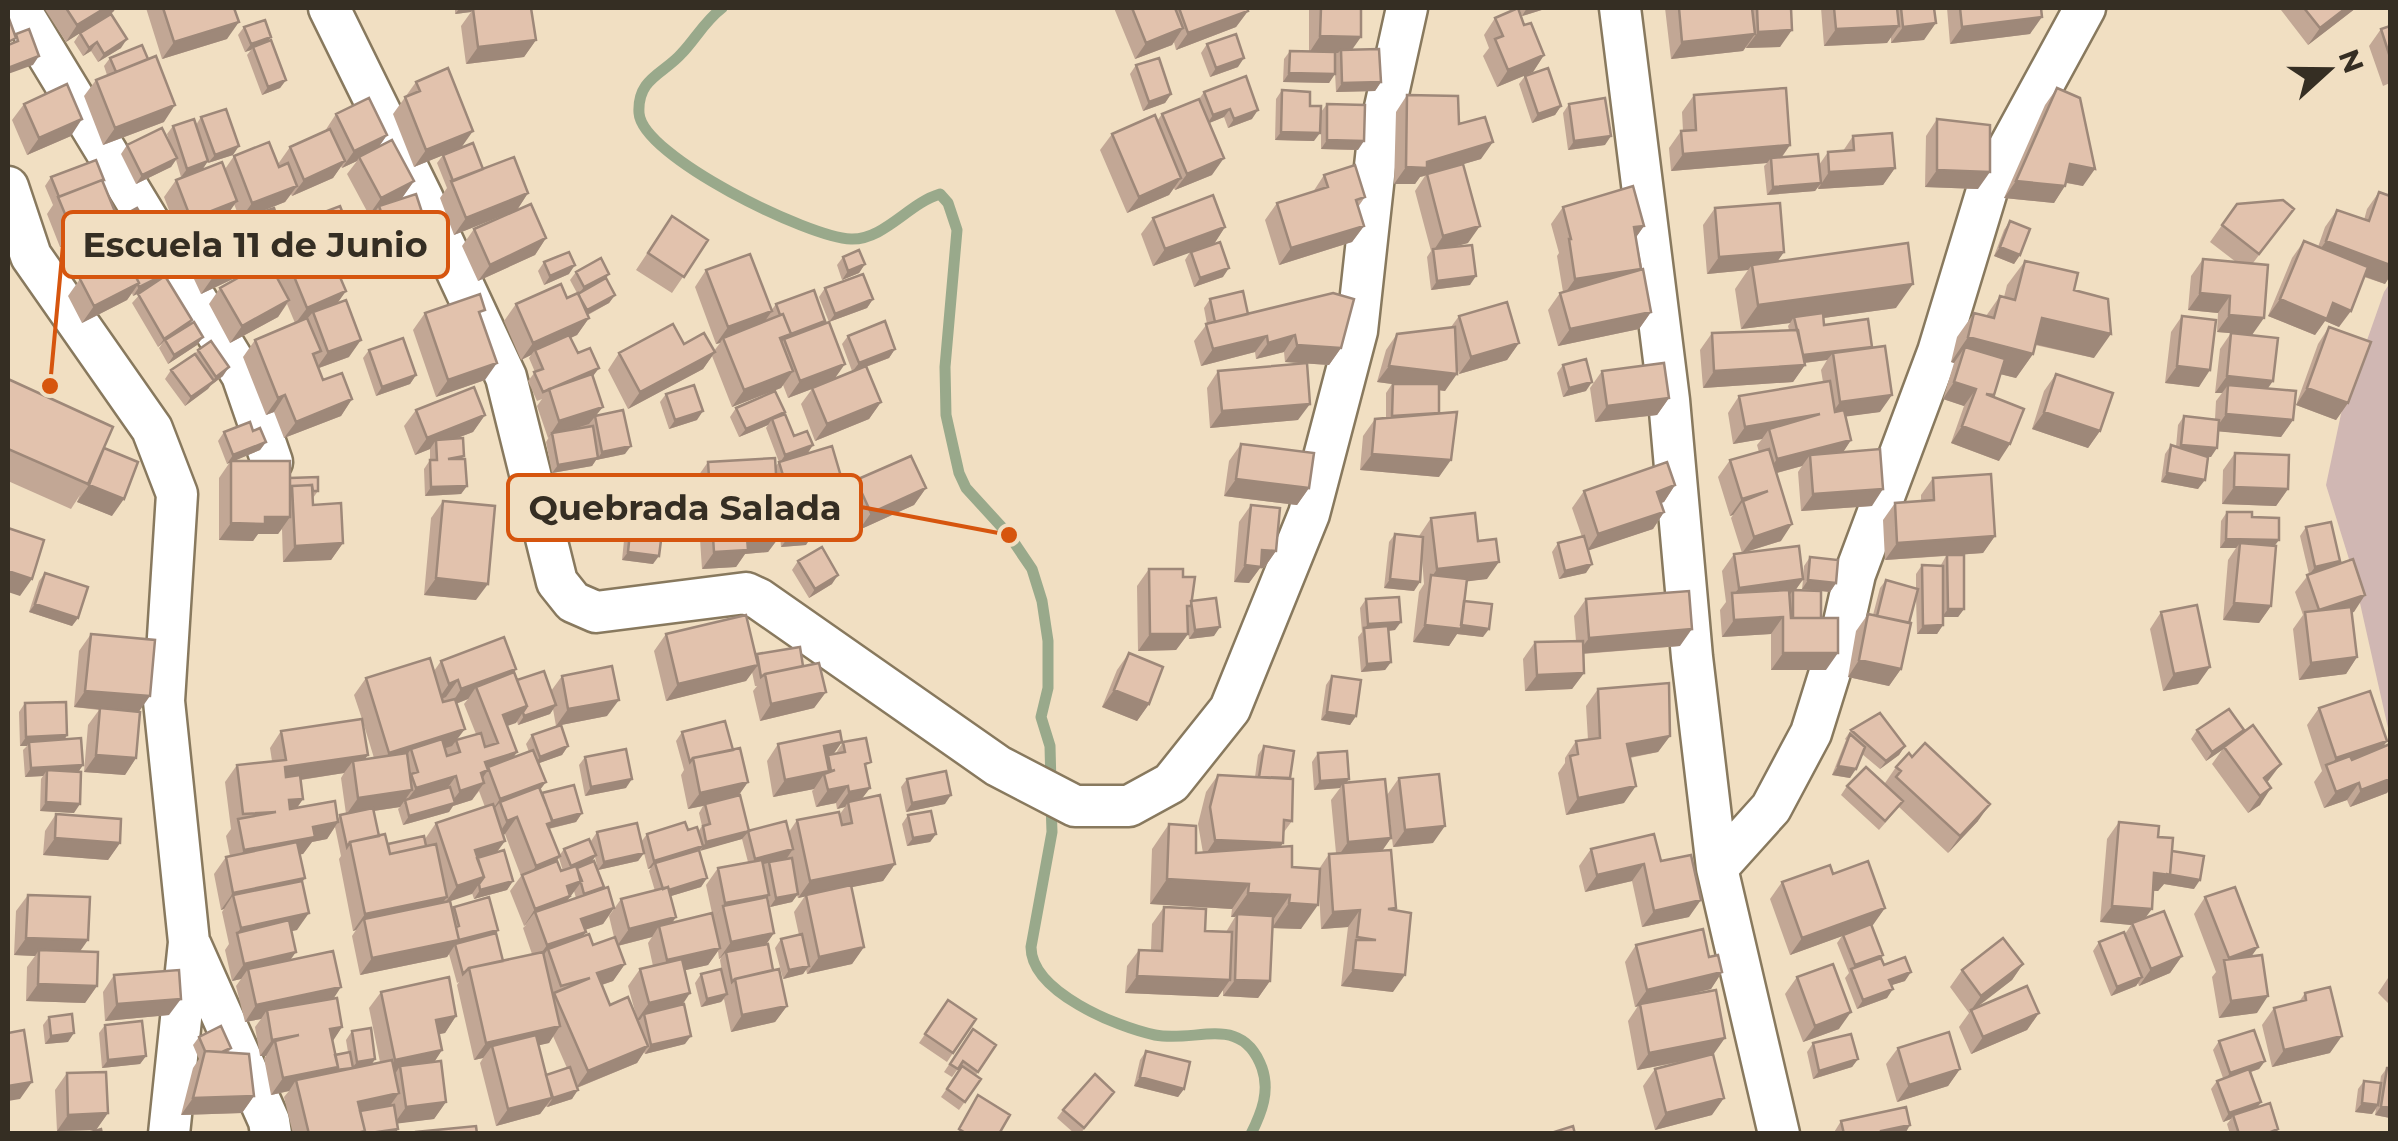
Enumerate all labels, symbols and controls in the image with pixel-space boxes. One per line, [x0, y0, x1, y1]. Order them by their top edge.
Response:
north arrow [2278, 20, 2378, 120]
text: N [2331, 44, 2371, 78]
callout: Escuela 11 de Junio [63, 212, 448, 277]
text: Escuela 11 de Junio [82, 223, 428, 266]
callout: Quebrada Salada [508, 475, 861, 540]
text: Quebrada Salada [528, 486, 842, 529]

